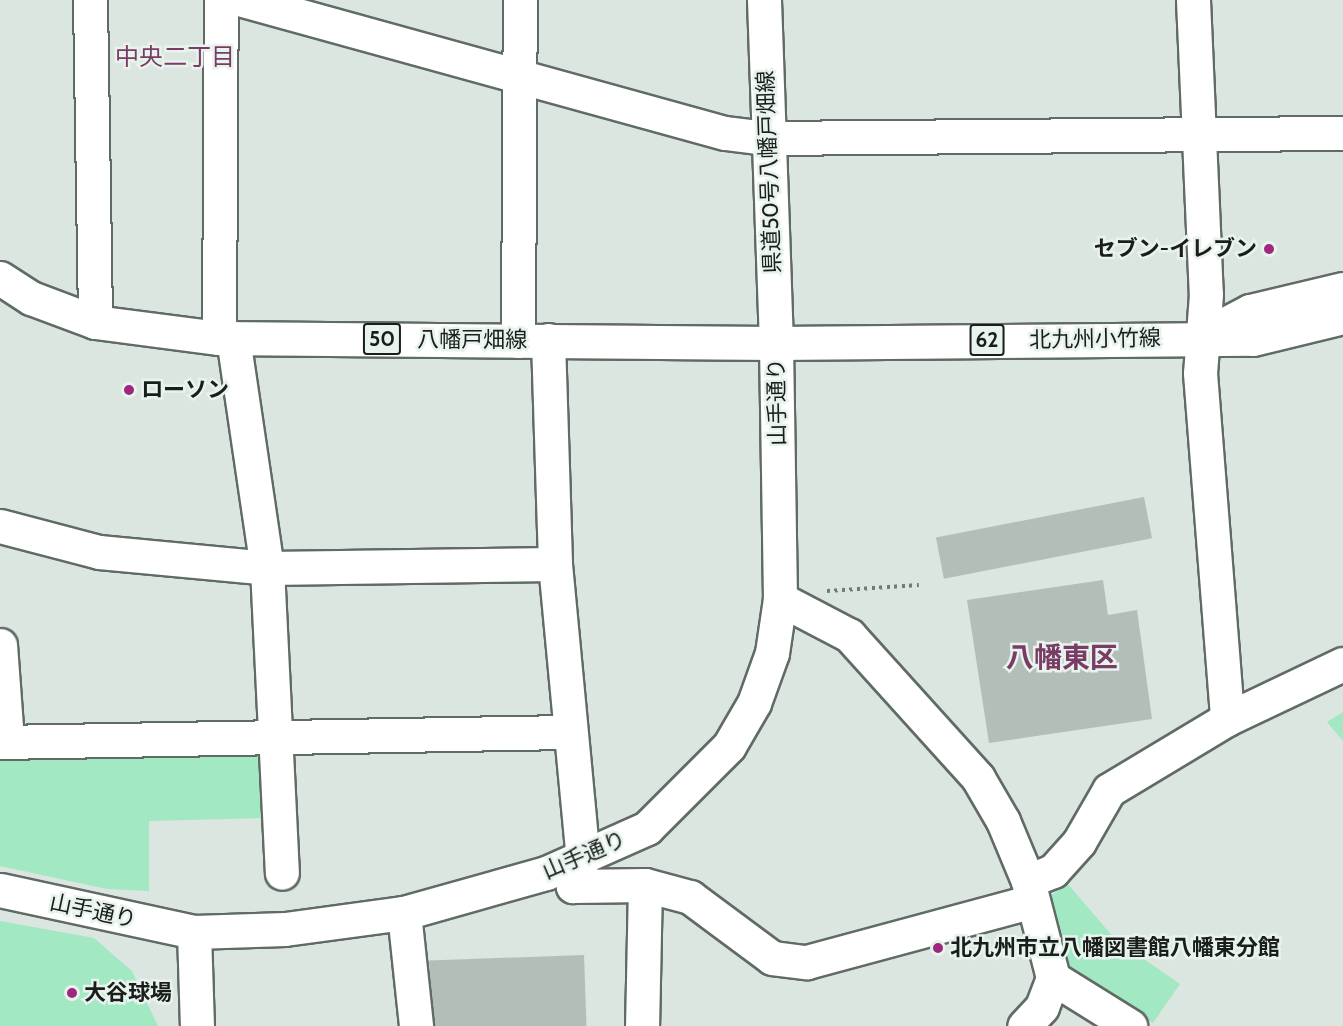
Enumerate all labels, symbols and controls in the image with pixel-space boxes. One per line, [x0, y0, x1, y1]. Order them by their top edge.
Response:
district label: 中央二丁目 [115, 43, 235, 71]
street label: 県道50号八幡戸畑線 [752, 70, 786, 274]
place label: セブン-イレブン [1094, 236, 1257, 262]
marker: セブン-イレブン [1262, 242, 1276, 256]
road number: 50 [362, 321, 401, 357]
road number: 62 [969, 322, 1005, 358]
street label: 北九州小竹線 [1029, 325, 1161, 353]
street label: 八幡戸畑線 [417, 327, 527, 353]
street label: 山手通り [763, 358, 791, 446]
place label: ローソン [141, 377, 229, 403]
marker: ローソン [122, 383, 136, 397]
district label: 八幡東区 [1006, 640, 1118, 674]
street label: 山手通り [538, 826, 630, 884]
street label: 山手通り [47, 889, 139, 933]
place label: 北九州市立八幡図書館八幡東分館 [950, 935, 1280, 961]
marker: 北九州市立八幡図書館八幡東分館 [931, 941, 945, 955]
place label: 大谷球場 [84, 980, 172, 1006]
marker: 大谷球場 [65, 986, 79, 1000]

